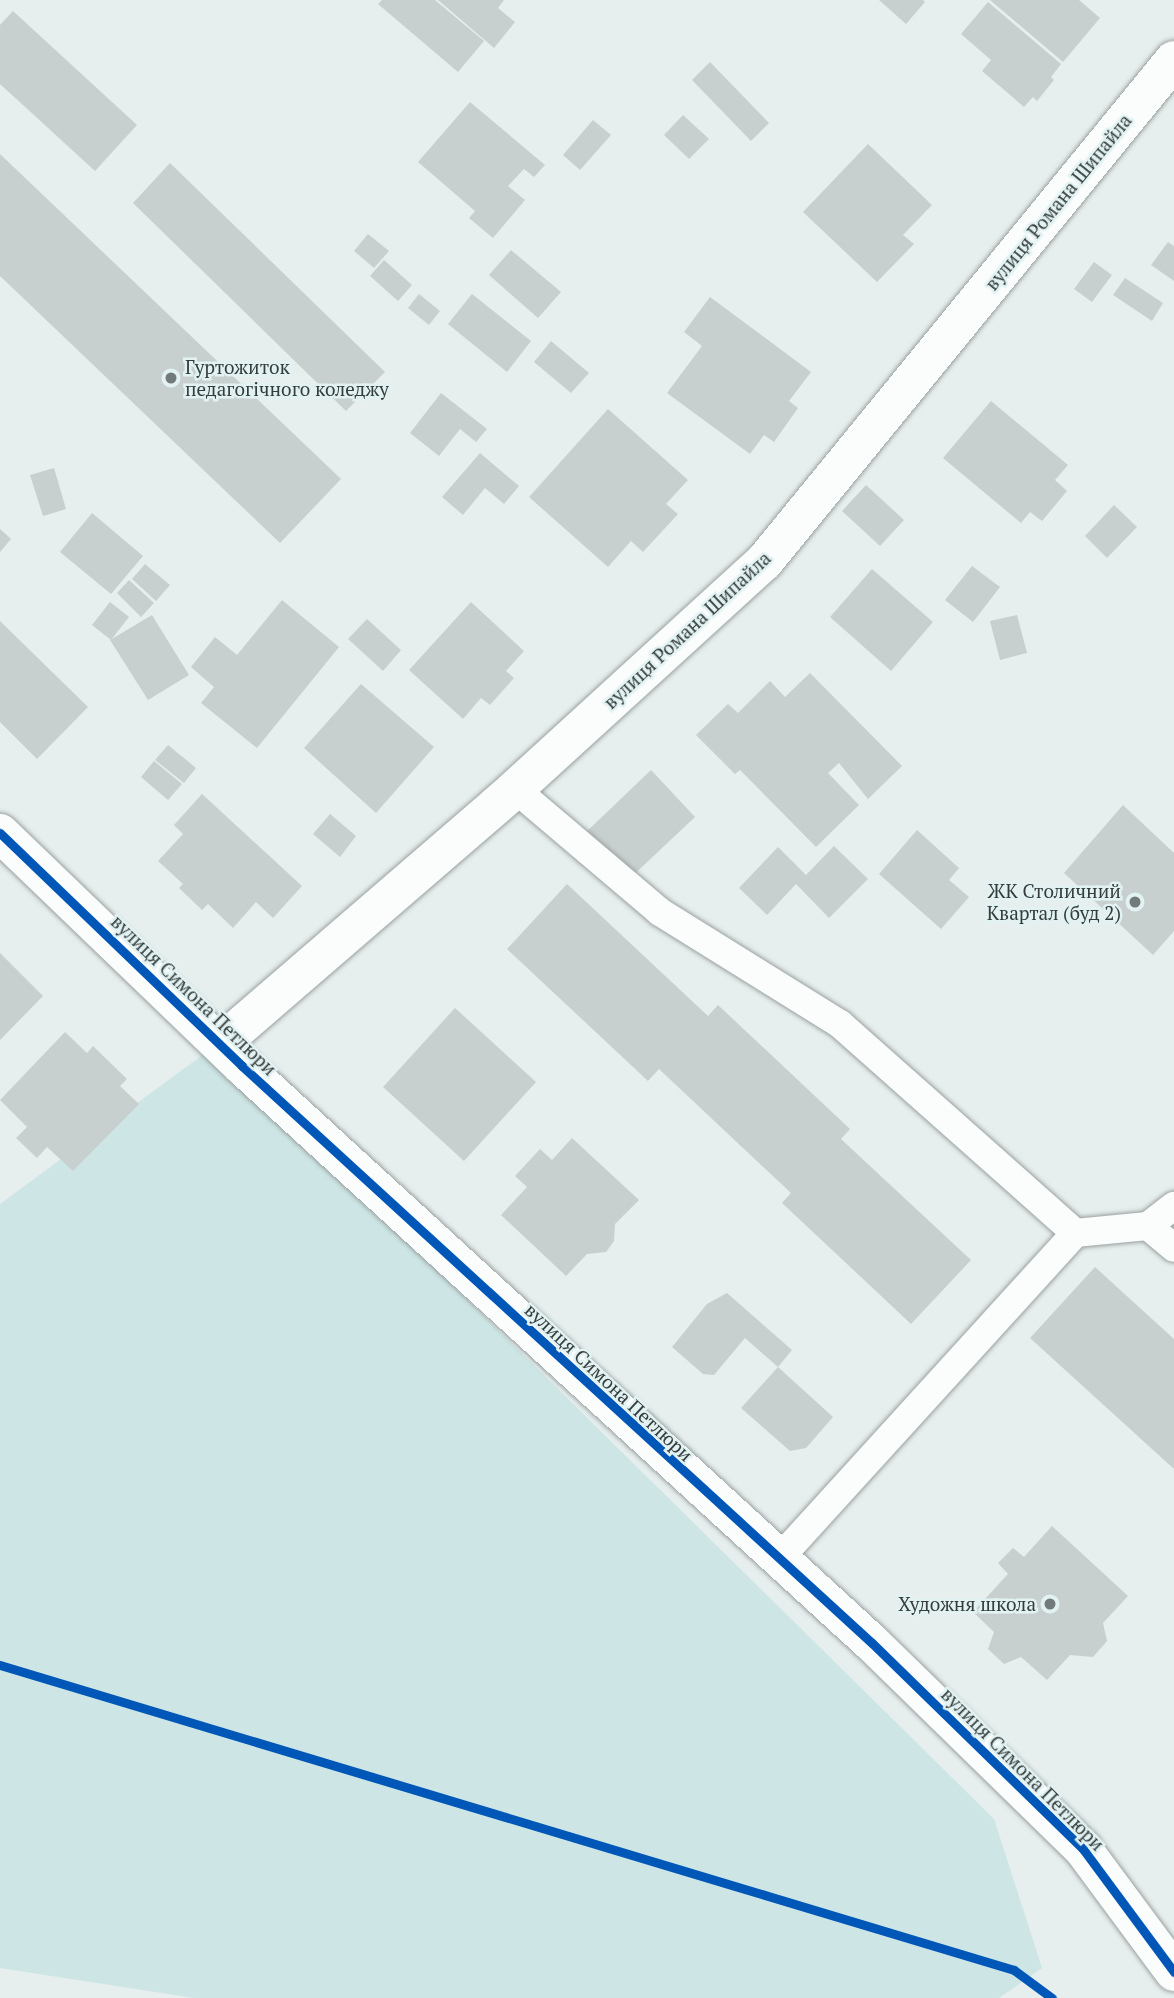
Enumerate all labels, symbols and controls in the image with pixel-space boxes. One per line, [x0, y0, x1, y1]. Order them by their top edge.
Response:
street label: вулиця Романа Шипайла [980, 109, 1136, 295]
place label: Гуртожиток педагогічного коледжу [185, 356, 389, 400]
marker: Гуртожиток педагогічного коледжу [163, 370, 179, 386]
street label: вулиця Романа Шипайла [599, 547, 775, 713]
place label: ЖК Столичний Квартал (буд 2) [987, 880, 1121, 924]
marker: ЖК Столичний Квартал (буд 2) [1127, 894, 1143, 910]
street label: вулиця Симона Петлюри [107, 910, 281, 1080]
street label: вулиця Симона Петлюри [520, 1298, 698, 1466]
place label: Художня школа [898, 1593, 1036, 1615]
marker: Художня школа [1042, 1596, 1058, 1612]
street label: вулиця Симона Петлюри [937, 1683, 1109, 1855]

